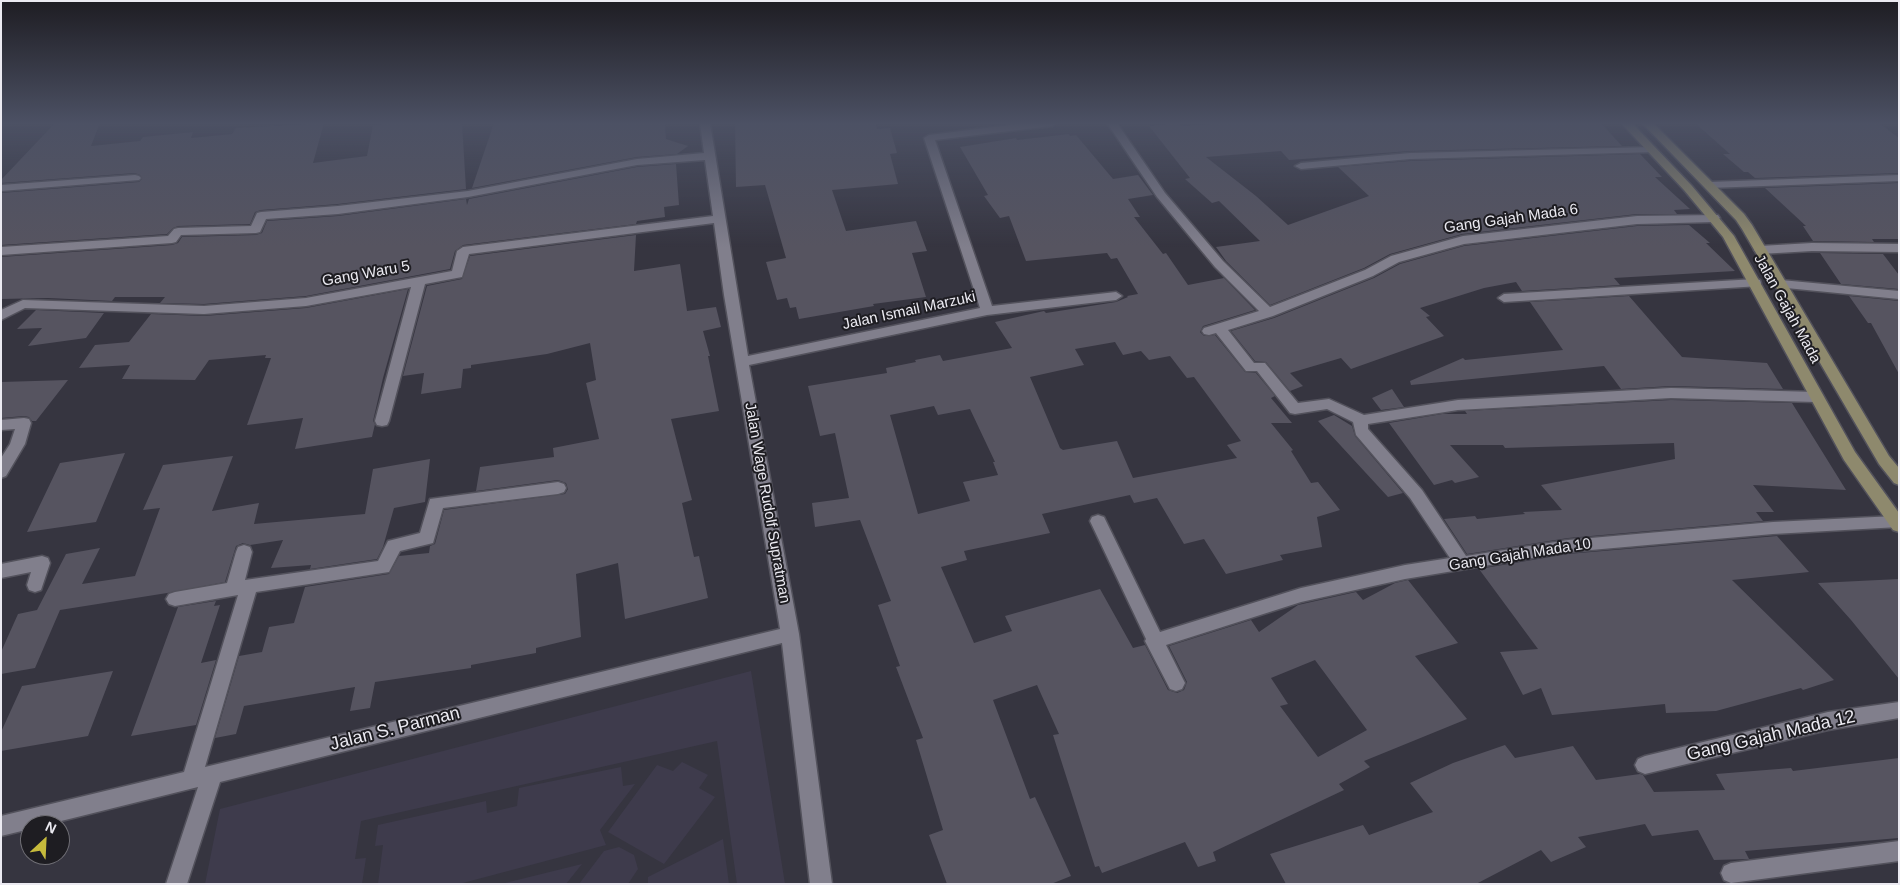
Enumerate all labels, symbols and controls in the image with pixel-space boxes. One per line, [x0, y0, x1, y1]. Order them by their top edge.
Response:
street label: Gang Gajah Mada 6 [1443, 201, 1579, 237]
street label: Jalan Gajah Mada [1750, 251, 1824, 367]
street label: Gang Waru 5 [321, 257, 411, 291]
street label: Jalan Ismail Marzuki [841, 288, 977, 334]
street label: Jalan Wage Rudolf Supratman [740, 401, 794, 605]
street label: Gang Gajah Mada 10 [1448, 535, 1592, 575]
street label: Jalan S. Parman [328, 702, 462, 756]
street label: Gang Gajah Mada 12 [1685, 706, 1857, 766]
north arrow [20, 815, 70, 865]
text: N [43, 818, 59, 837]

